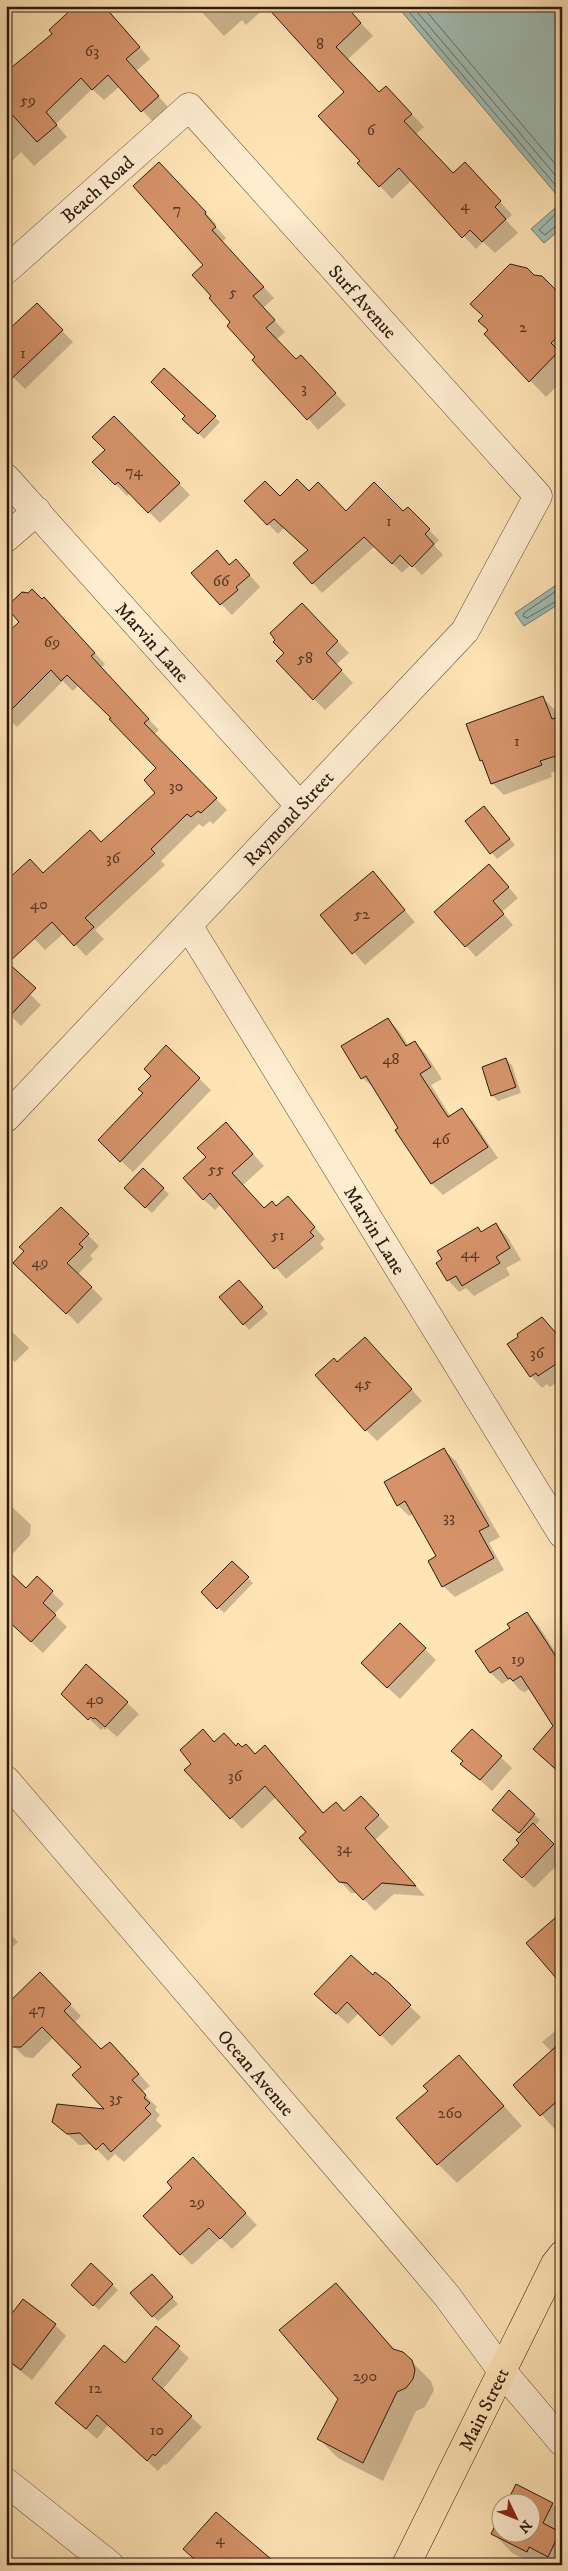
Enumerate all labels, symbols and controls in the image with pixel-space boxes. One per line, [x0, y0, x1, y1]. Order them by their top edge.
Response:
house number: 8 [316, 34, 324, 54]
house number: 63 [85, 41, 99, 61]
house number: 59 [20, 90, 36, 110]
house number: 6 [367, 120, 376, 140]
street label: Beach Road [57, 151, 140, 228]
house number: 4 [460, 195, 470, 215]
house number: 7 [173, 199, 181, 219]
street label: Surf Avenue [323, 261, 401, 344]
house number: 5 [229, 282, 237, 302]
house number: 2 [519, 317, 527, 337]
house number: 1 [20, 343, 26, 363]
house number: 3 [301, 378, 307, 398]
house number: 74 [125, 461, 143, 481]
house number: 1 [386, 511, 392, 531]
house number: 66 [213, 571, 230, 591]
street label: Marvin Lane [110, 598, 194, 688]
house number: 69 [44, 632, 60, 652]
house number: 58 [297, 648, 313, 668]
house number: 1 [514, 731, 520, 751]
street label: Raymond Street [239, 767, 339, 871]
house number: 30 [169, 776, 183, 796]
house number: 36 [106, 848, 121, 868]
house number: 40 [30, 894, 48, 914]
house number: 52 [354, 904, 370, 924]
house number: 48 [382, 1049, 400, 1069]
house number: 46 [432, 1129, 450, 1149]
house number: 55 [208, 1159, 224, 1179]
street label: Marvin Lane [338, 1182, 410, 1279]
house number: 51 [271, 1225, 285, 1245]
house number: 44 [461, 1243, 480, 1263]
house number: 49 [31, 1252, 49, 1272]
house number: 36 [530, 1343, 545, 1363]
house number: 45 [354, 1373, 372, 1393]
house number: 33 [443, 1507, 455, 1527]
house number: 19 [511, 1649, 525, 1669]
house number: 40 [86, 1689, 104, 1709]
house number: 36 [228, 1766, 243, 1786]
house number: 34 [336, 1838, 352, 1858]
house number: 47 [28, 1999, 46, 2019]
street label: Ocean Avenue [212, 2026, 299, 2121]
house number: 35 [109, 2088, 123, 2108]
house number: 260 [438, 2103, 462, 2123]
house number: 29 [189, 2192, 205, 2212]
street label: Main Street [454, 2365, 515, 2455]
house number: 290 [353, 2366, 377, 2386]
house number: 12 [88, 2378, 102, 2398]
house number: 10 [150, 2420, 164, 2440]
north arrow [490, 2494, 540, 2544]
text: N [514, 2516, 535, 2537]
house number: 4 [215, 2529, 225, 2549]

